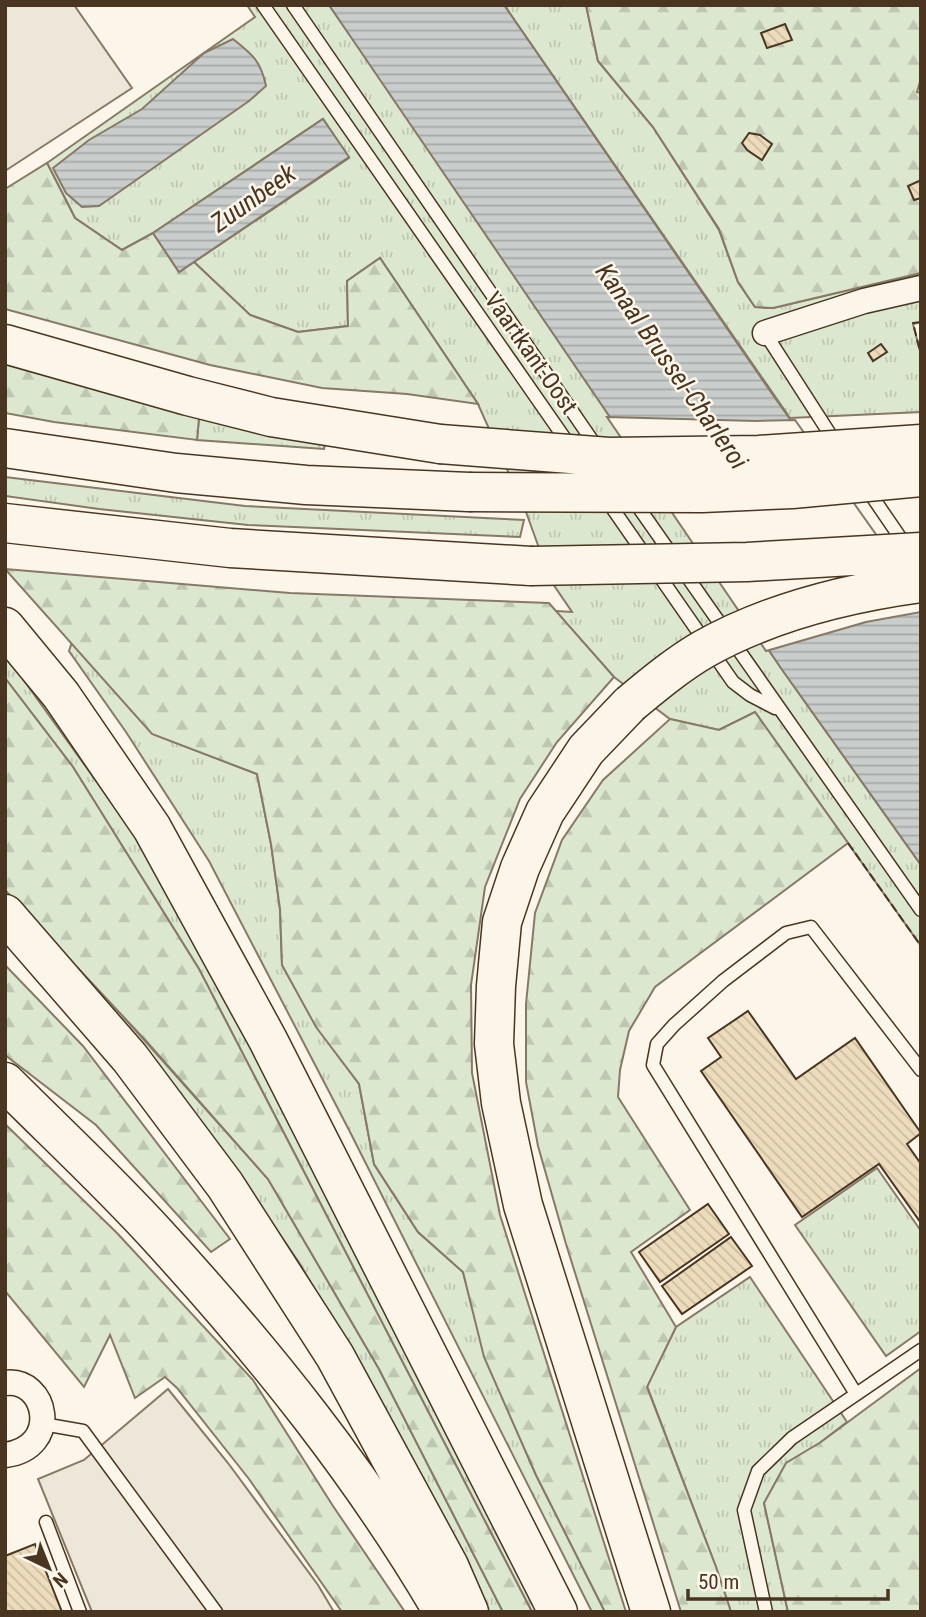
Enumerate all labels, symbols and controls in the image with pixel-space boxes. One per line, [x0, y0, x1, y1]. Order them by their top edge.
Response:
water label: Zuunbeek [204, 158, 302, 239]
water label: Kanaal Brussel-Charleroi [590, 257, 754, 475]
street label: Vaartkant-Oost [479, 287, 583, 419]
north arrow [14, 1533, 84, 1603]
scale bar [688, 1558, 888, 1602]
text: N [48, 1568, 72, 1592]
text: 50 m [698, 1570, 739, 1594]

